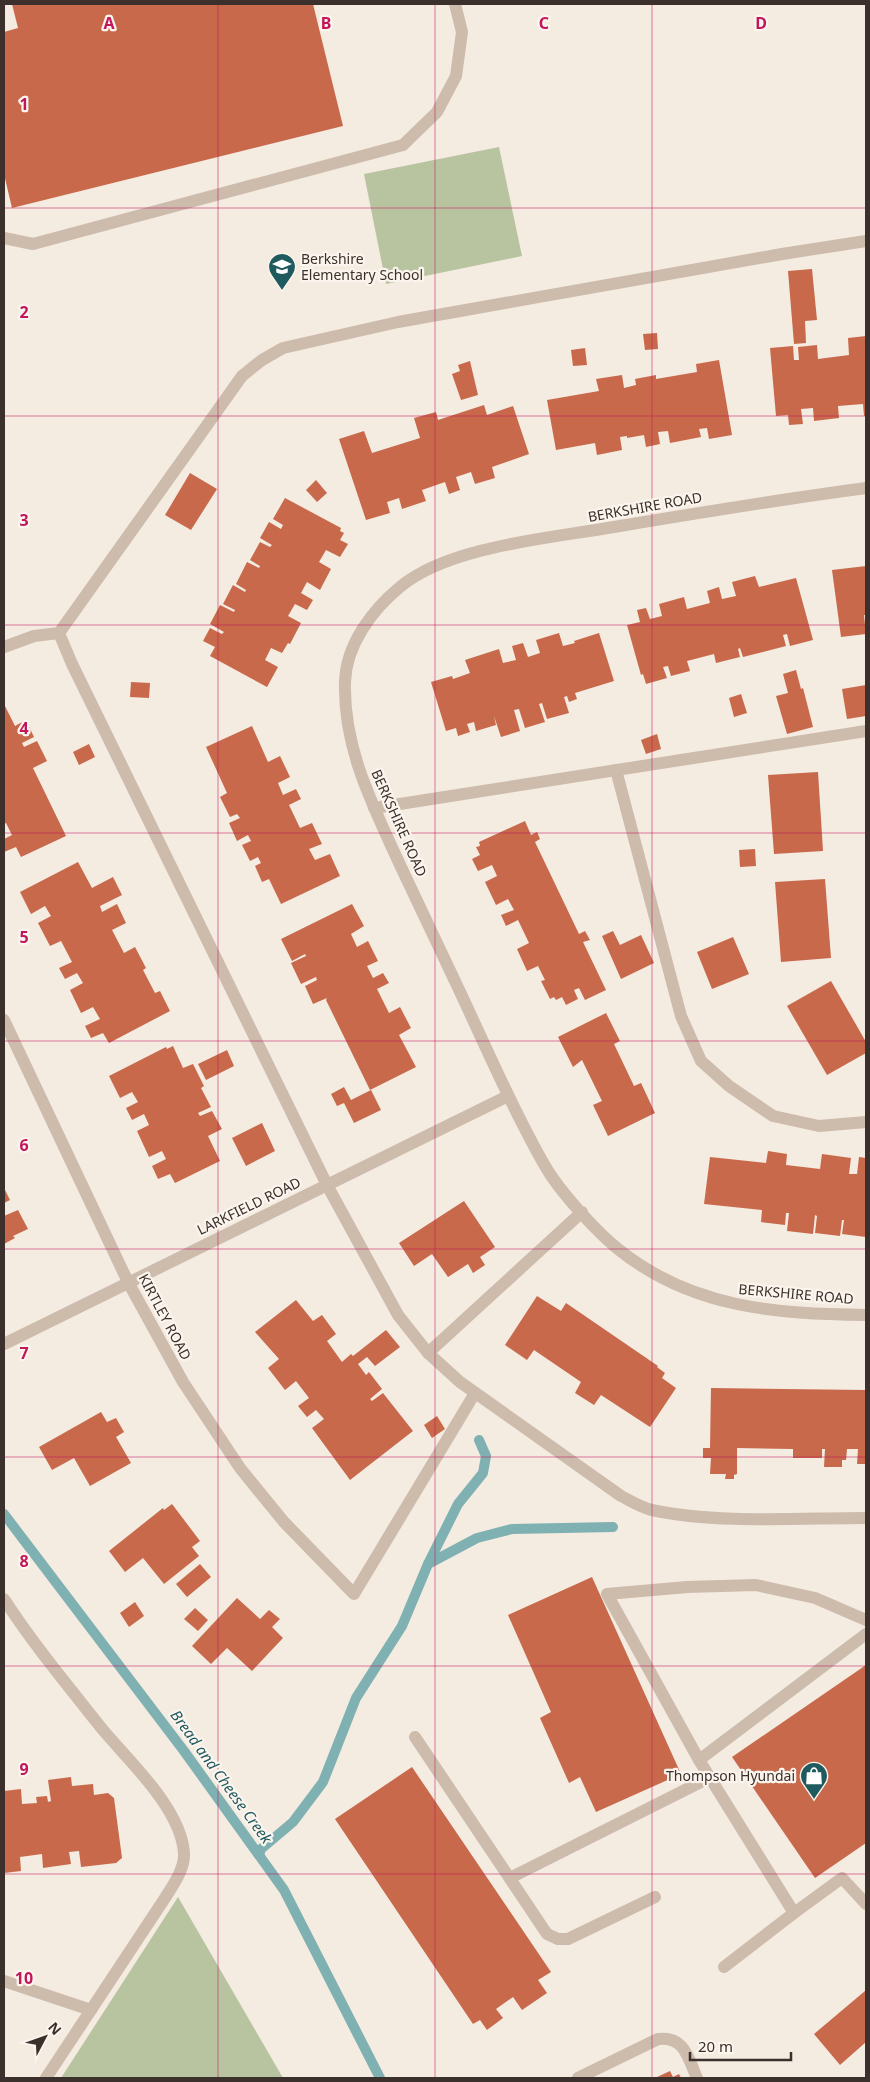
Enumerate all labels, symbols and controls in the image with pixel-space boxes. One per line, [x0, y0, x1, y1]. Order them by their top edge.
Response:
text: A [103, 12, 115, 34]
text: B [321, 12, 331, 34]
text: C [539, 12, 549, 34]
text: D [755, 12, 767, 34]
text: 1 [19, 93, 29, 115]
place label: Berkshire Elementary School [301, 249, 423, 284]
school or university icon: Berkshire Elementary School [267, 252, 297, 291]
text: 2 [19, 301, 29, 323]
street label: BERKSHIRE ROAD [586, 487, 704, 526]
text: 3 [19, 509, 29, 531]
text: 4 [19, 717, 29, 739]
street label: BERKSHIRE ROAD [367, 766, 432, 880]
text: 5 [19, 926, 29, 948]
text: 6 [19, 1134, 29, 1156]
street label: LARKFIELD ROAD [194, 1172, 304, 1239]
street label: KIRTLEY ROAD [135, 1270, 196, 1363]
street label: BERKSHIRE ROAD [738, 1279, 855, 1308]
text: 7 [19, 1342, 29, 1364]
text: 8 [19, 1550, 29, 1572]
water label: Bread and Cheese Creek [167, 1706, 277, 1848]
text: 9 [19, 1758, 29, 1780]
shop icon: Thompson Hyundai [799, 1761, 829, 1800]
place label: Thompson Hyundai [666, 1766, 795, 1785]
text: 10 [15, 1967, 33, 1989]
north arrow [20, 2012, 70, 2062]
text: N [44, 2018, 66, 2039]
scale bar [690, 2030, 791, 2062]
text: 20 m [698, 2036, 733, 2056]

